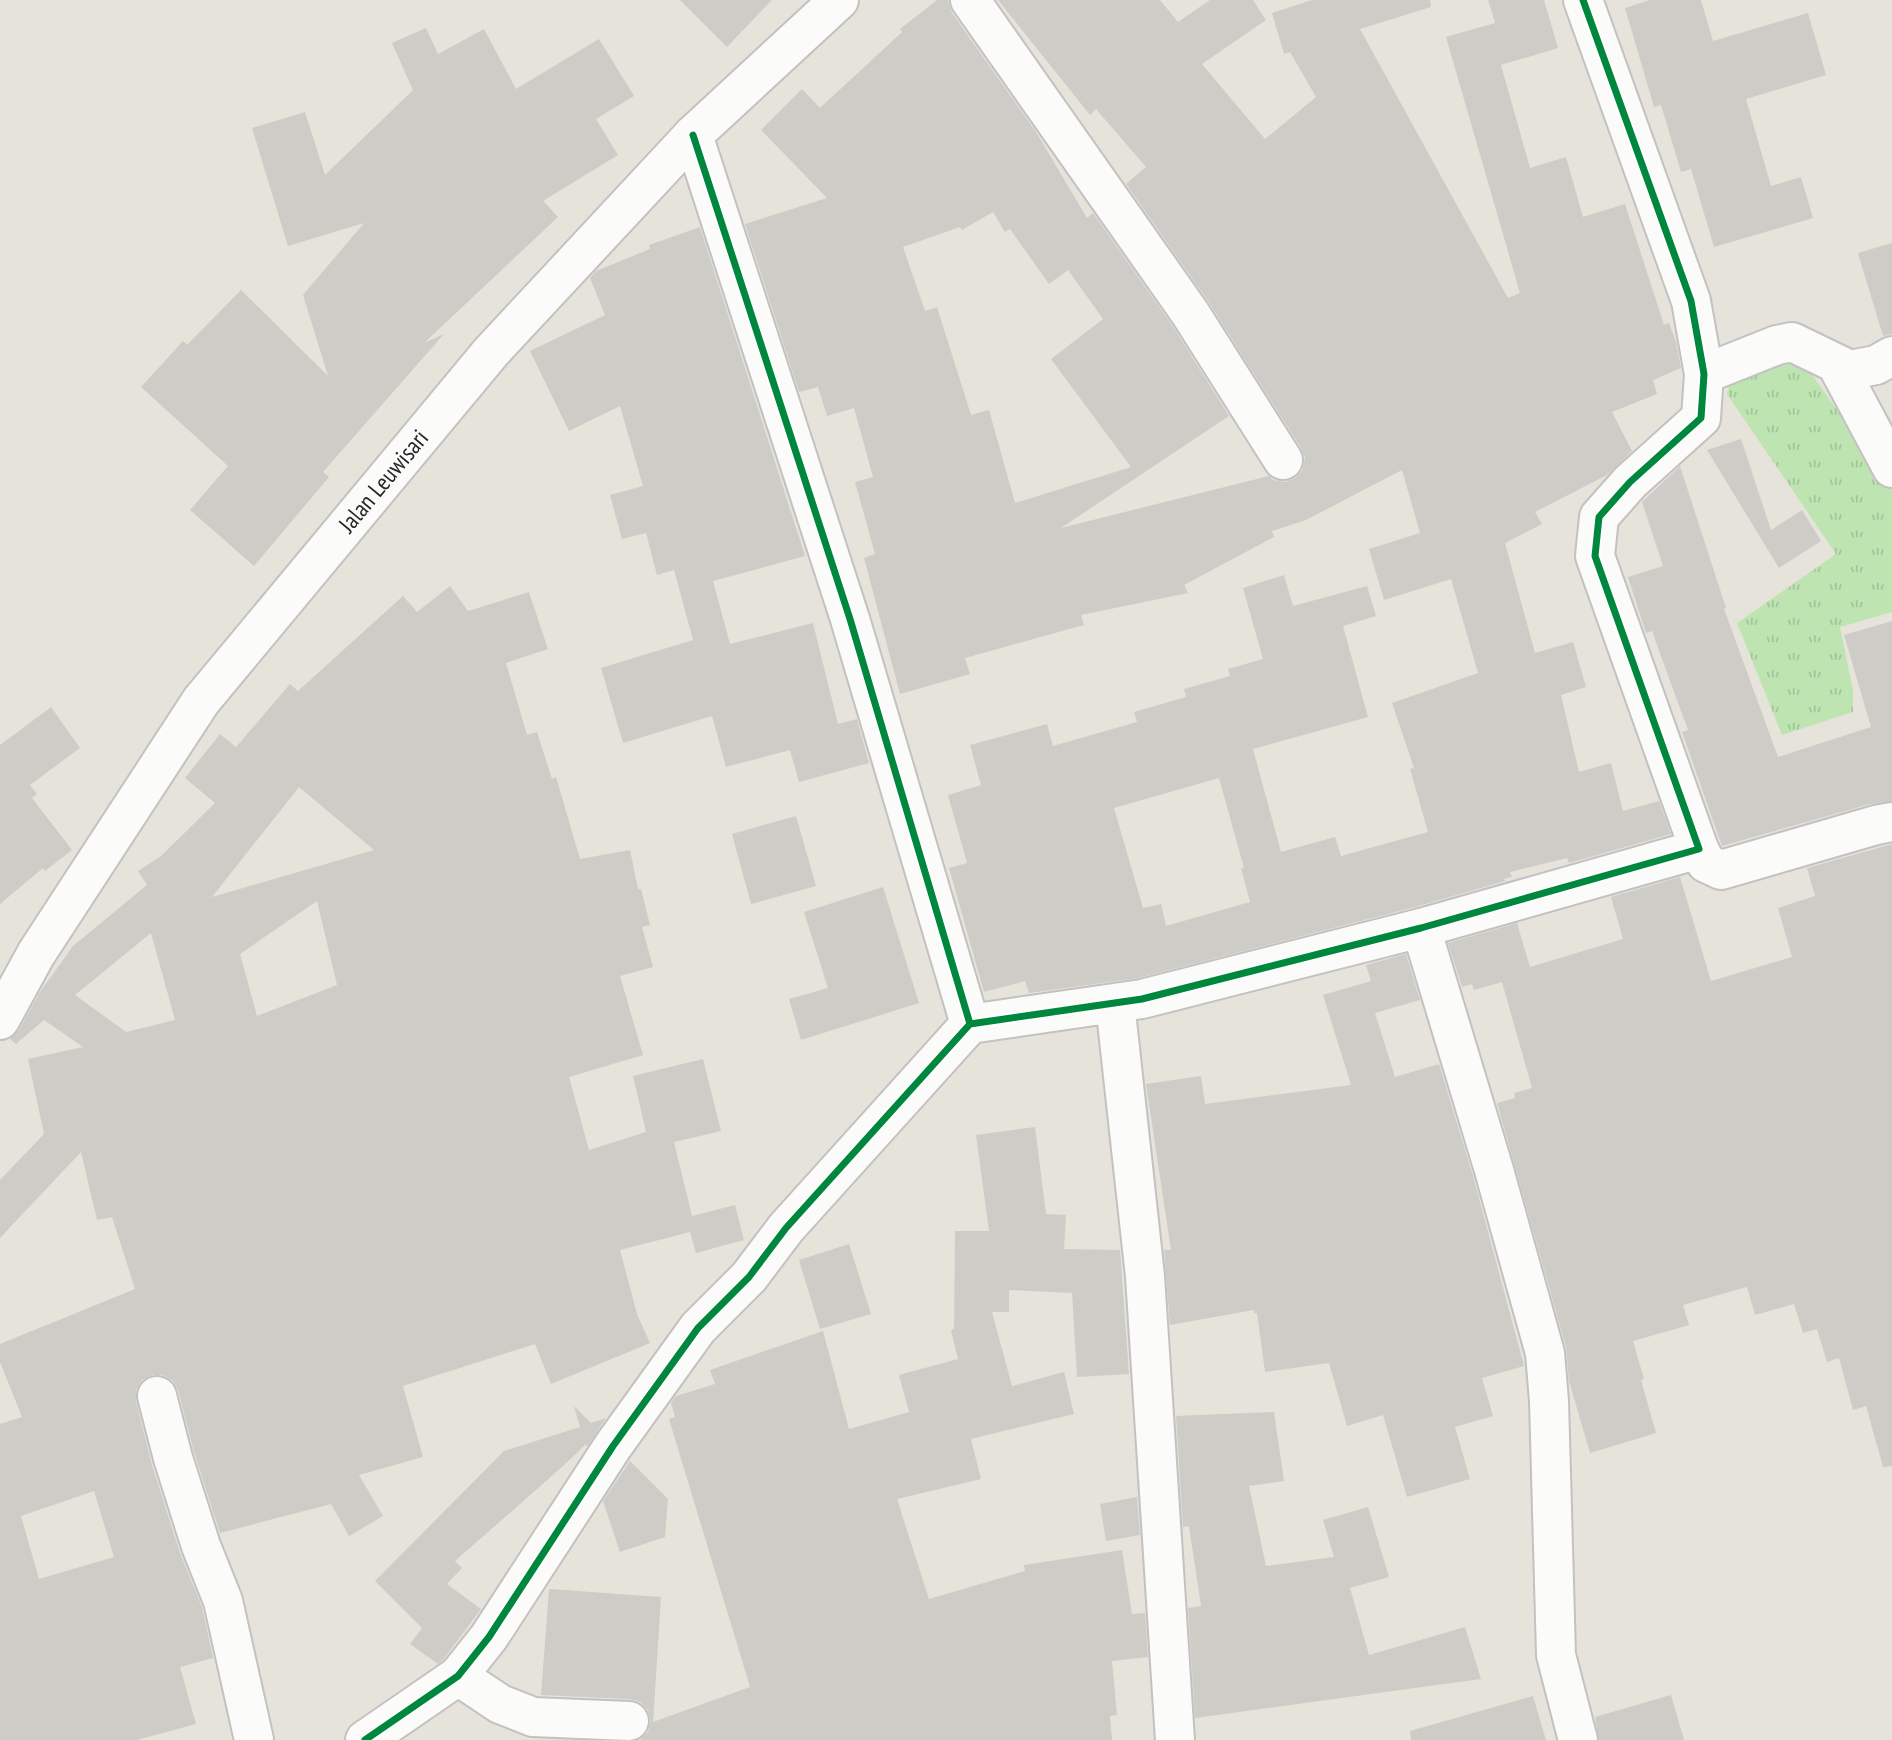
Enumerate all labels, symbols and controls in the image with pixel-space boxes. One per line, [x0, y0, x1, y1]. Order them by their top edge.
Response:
street label: Jalan Leuwisari [331, 423, 435, 539]

